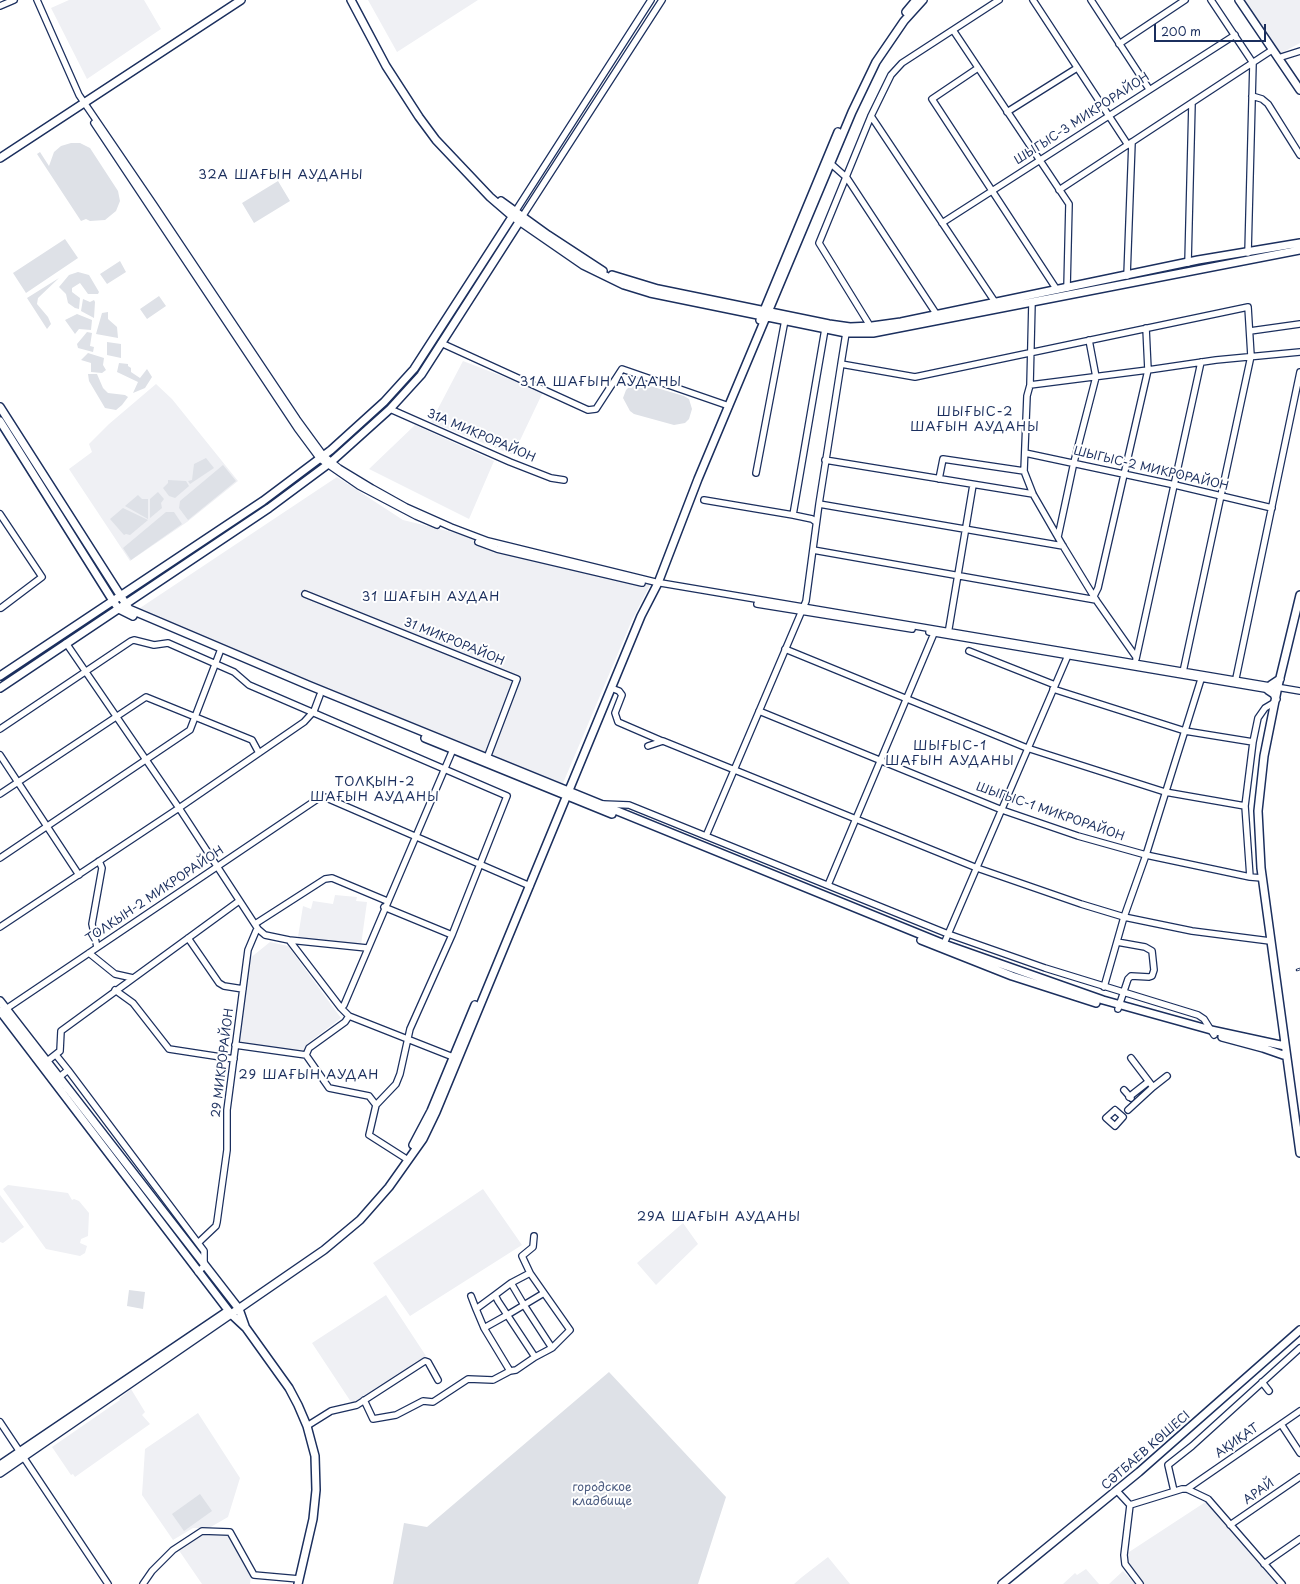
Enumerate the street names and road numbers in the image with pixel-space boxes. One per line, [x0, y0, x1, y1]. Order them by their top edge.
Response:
street label: ШЫГЫС-3 МИКРОРАЙОН [1012, 70, 1152, 168]
street label: 31А МИКРОРАЙОН [425, 407, 537, 465]
street label: ШЫГЫС-2 МИКРОРАЙОН [1072, 444, 1230, 494]
street label: 31 МИКРОРАЙОН [402, 615, 506, 669]
street label: ШЫГЫС-1 МИКРОРАЙОН [974, 780, 1126, 844]
street label: ТОЛКЫН-2 МИКРОРАЙОН [83, 843, 227, 947]
street label: 29 МИКРОРАЙОН [209, 1008, 237, 1118]
street label: СӘТБАЕВ КӨШЕСІ [1099, 1409, 1193, 1493]
street label: АҚИҚАТ [1212, 1421, 1262, 1461]
street label: АРАЙ [1241, 1476, 1277, 1508]

